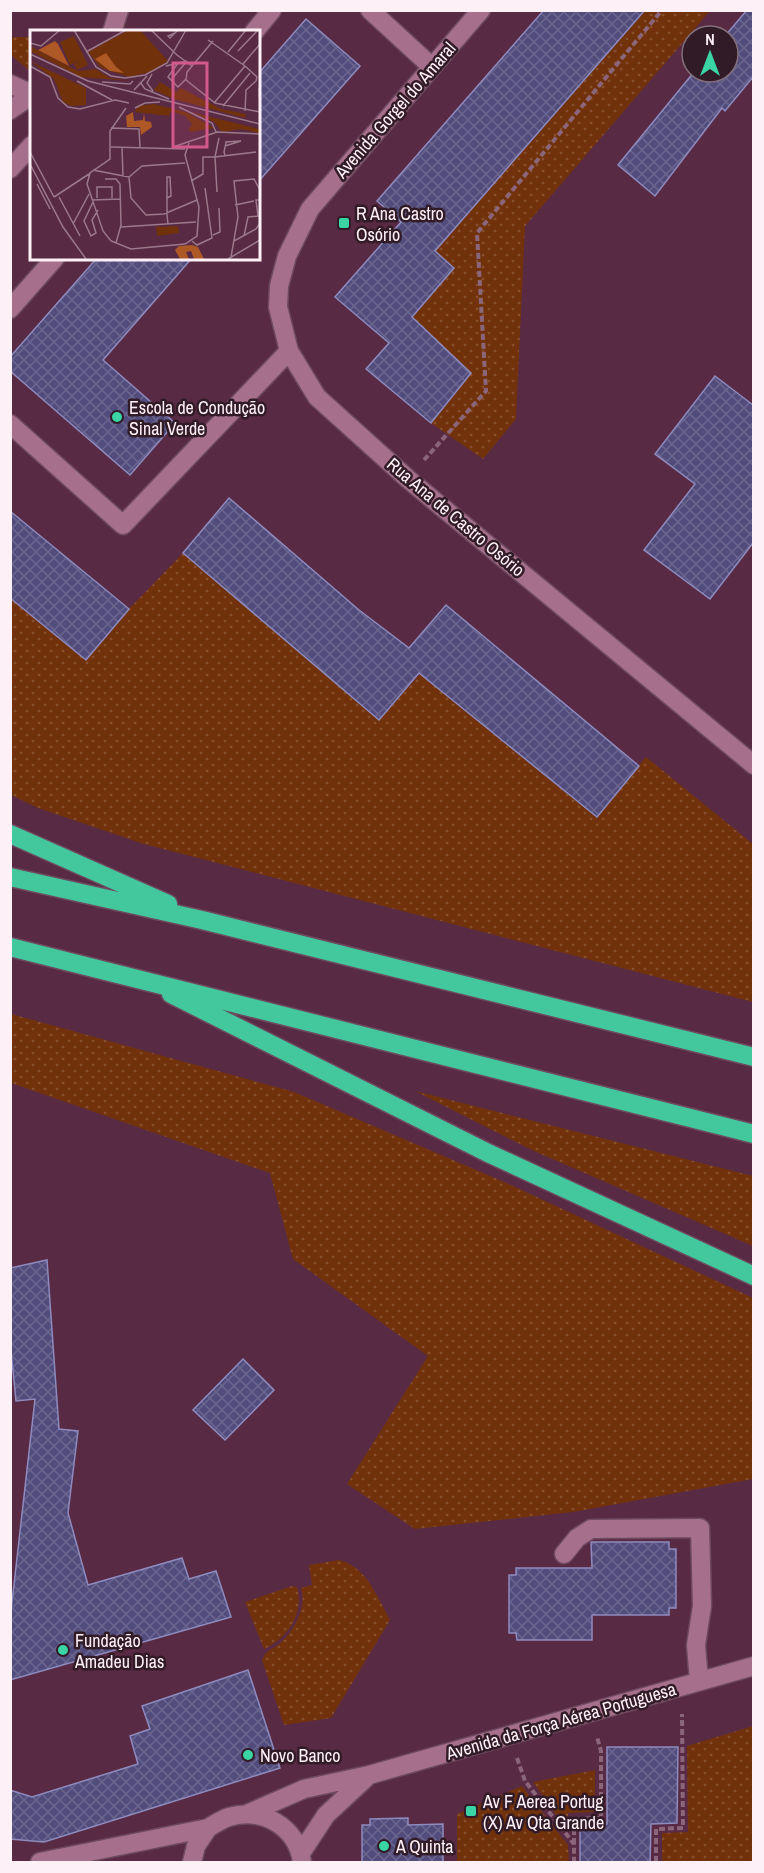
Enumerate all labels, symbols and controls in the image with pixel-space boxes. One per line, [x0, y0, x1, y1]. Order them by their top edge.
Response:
north arrow [680, 24, 740, 84]
text: N [705, 28, 715, 50]
inset map [30, 30, 260, 260]
street label: Avenida Gorgel do Amaral [328, 37, 461, 184]
place label: R Ana Castro Osório [356, 201, 444, 247]
marker: R Ana Castro Osório [337, 216, 351, 230]
place label: Escola de Condução Sinal Verde [129, 395, 265, 441]
marker: Escola de Condução Sinal Verde [110, 410, 124, 424]
street label: Rua Ana de Castro Osório [382, 452, 530, 582]
place label: Fundação Amadeu Dias [74, 1628, 164, 1674]
marker: Fundação Amadeu Dias [56, 1643, 70, 1657]
street label: Avenida da Força Aérea Portuguesa [442, 1676, 679, 1766]
place label: Novo Banco [260, 1743, 340, 1768]
marker: Novo Banco [241, 1748, 255, 1762]
place label: Av F Aerea Portug (X) Av Qta Grande [482, 1789, 604, 1835]
marker: Av F Aerea Portug (X) Av Qta Grande [464, 1804, 478, 1818]
place label: A Quinta [395, 1834, 453, 1859]
marker: A Quinta [377, 1839, 391, 1853]

